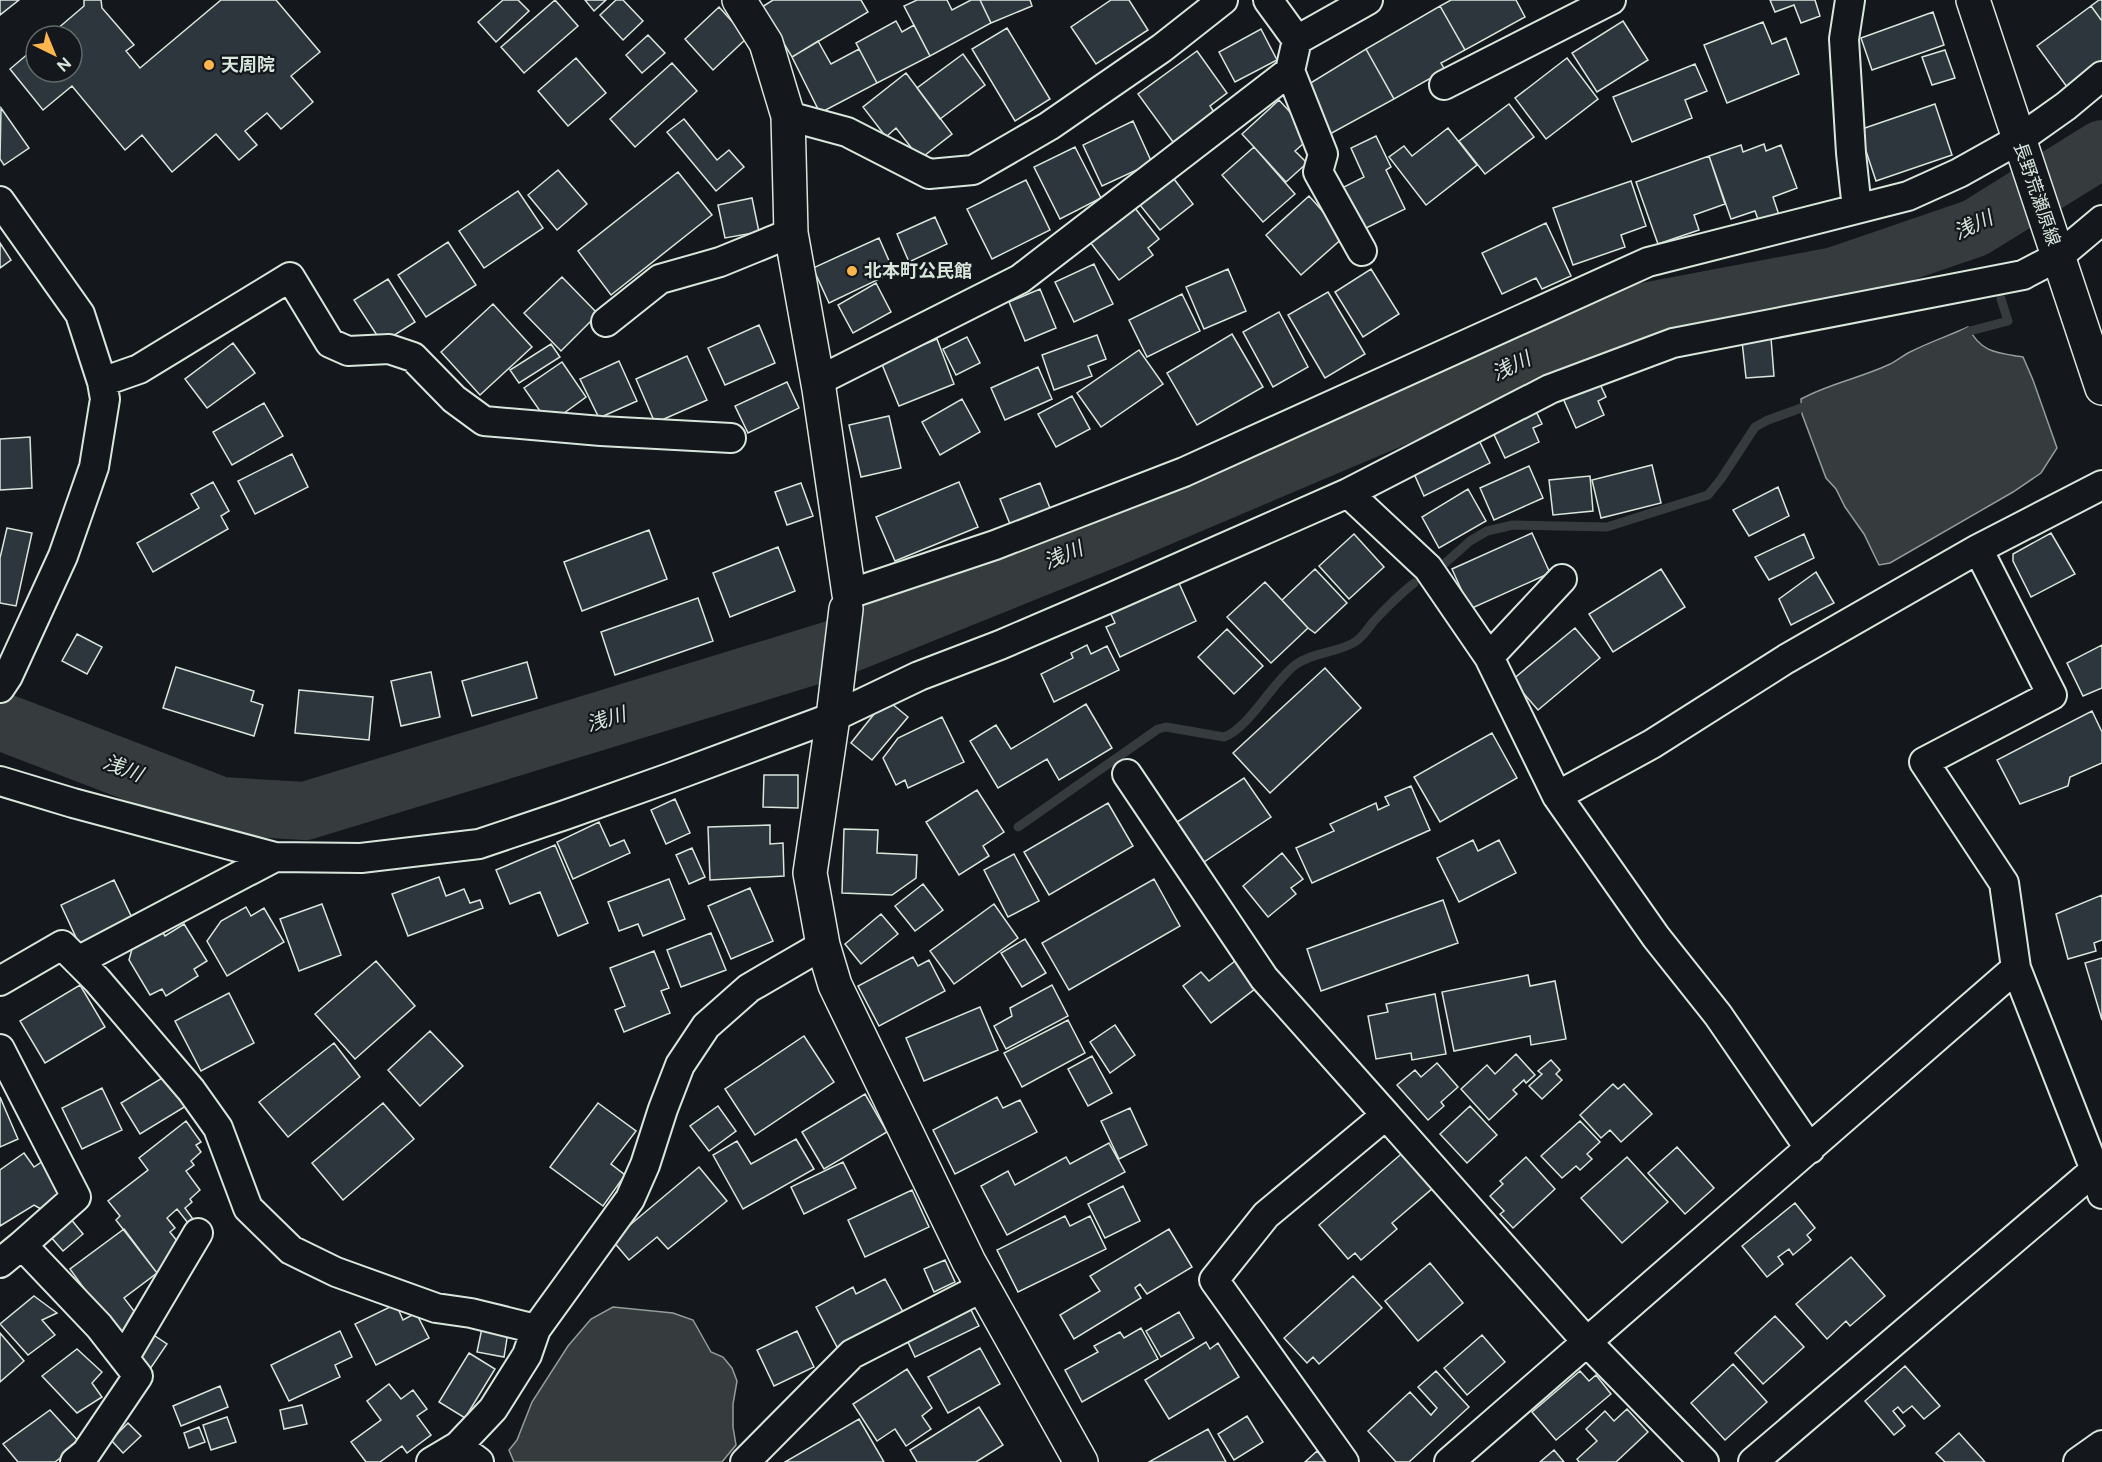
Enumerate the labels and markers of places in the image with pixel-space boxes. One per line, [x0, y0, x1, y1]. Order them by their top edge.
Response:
place label: 天周院 [221, 54, 275, 76]
marker: 天周院 [202, 58, 216, 72]
place label: 北本町公民館 [864, 260, 972, 282]
marker: 北本町公民館 [845, 264, 859, 278]

